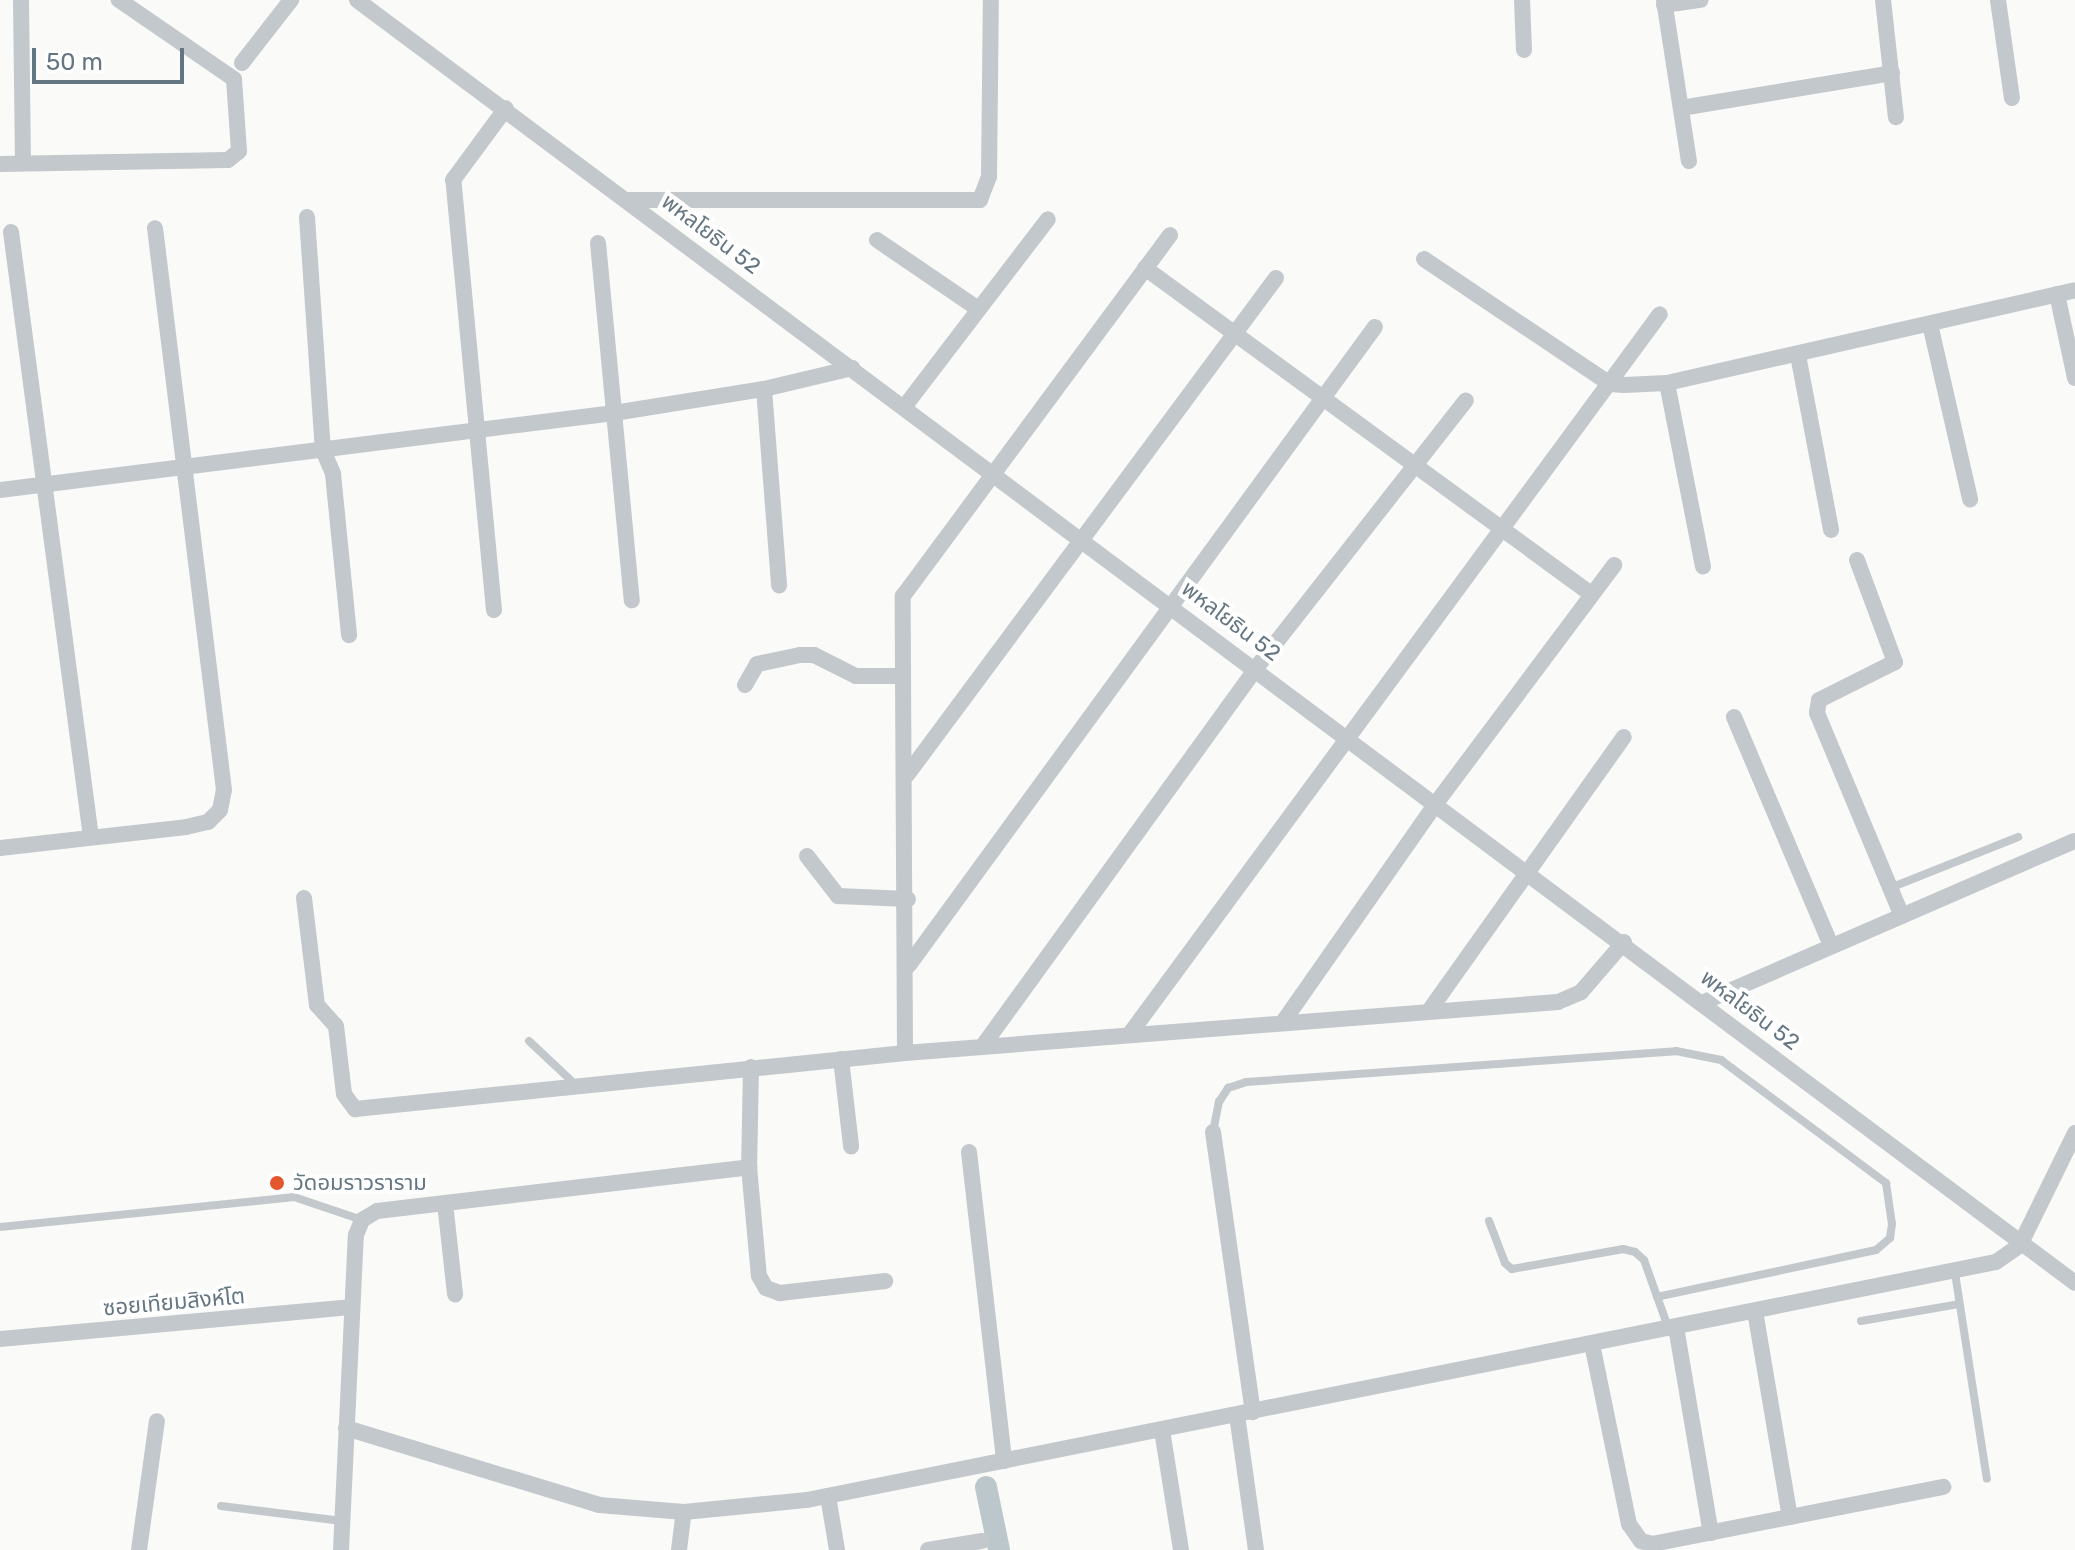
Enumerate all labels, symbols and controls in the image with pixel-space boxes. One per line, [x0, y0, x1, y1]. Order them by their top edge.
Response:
scale bar [36, 32, 188, 82]
text: 50 m [46, 48, 103, 76]
street label: พหลโยธิน 52 [656, 188, 766, 280]
street label: พหลโยธิน 52 [1176, 575, 1286, 667]
street label: พหลโยธิน 52 [1695, 964, 1805, 1056]
place label: วัดอมราวราราม [293, 1170, 427, 1196]
marker: วัดอมราวราราม [268, 1174, 286, 1192]
street label: ซอยเทียมสิงห์โต [102, 1283, 246, 1321]

